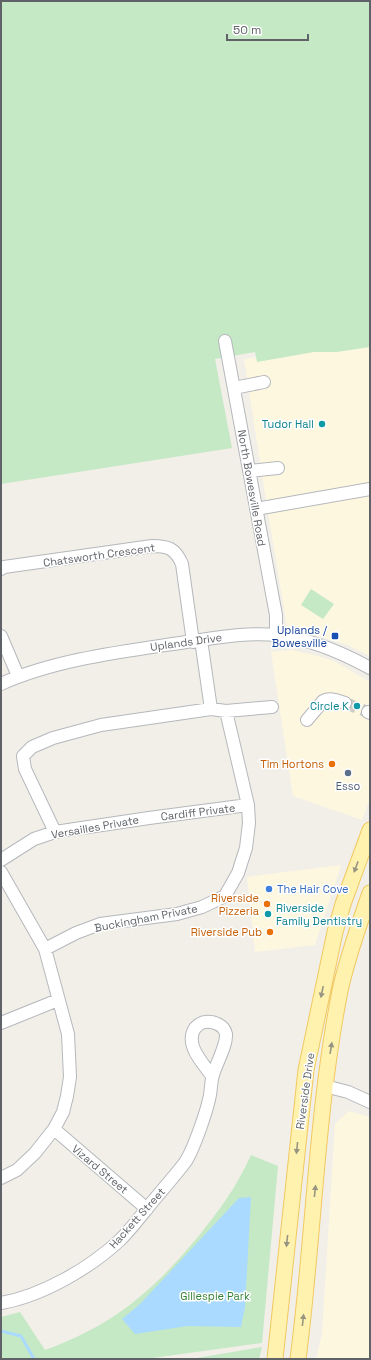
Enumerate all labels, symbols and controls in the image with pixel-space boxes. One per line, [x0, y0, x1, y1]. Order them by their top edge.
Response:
scale bar [227, 16, 308, 42]
text: 50 m [233, 22, 261, 38]
place label: Tudor Hall [262, 417, 314, 431]
marker: Tudor Hall [317, 419, 327, 429]
street label: North Bowesville Road [235, 429, 269, 547]
street label: Chatsworth Crescent [42, 540, 156, 570]
place label: Uplands / Bowesville [272, 623, 328, 650]
street label: Uplands Drive [149, 630, 223, 654]
marker: Uplands / Bowesville [330, 631, 340, 641]
place label: Circle K [310, 699, 349, 713]
marker: Circle K [352, 701, 362, 711]
place label: Tim Hortons [260, 757, 324, 771]
marker: Tim Hortons [327, 759, 337, 769]
marker: Esso [343, 768, 353, 778]
place label: Esso [336, 779, 360, 793]
street label: Cardiff Private [160, 800, 236, 824]
street label: Versailles Private [50, 812, 140, 842]
one-way arrow [353, 861, 359, 873]
place label: The Hair Cove [277, 882, 349, 896]
marker: The Hair Cove [264, 884, 274, 894]
place label: Riverside Pizzeria [211, 891, 260, 918]
marker: Riverside Pizzeria [262, 899, 272, 909]
street label: Buckingham Private [93, 901, 199, 935]
place label: Riverside Family Dentistry [276, 901, 362, 928]
marker: Riverside Family Dentistry [263, 909, 273, 919]
place label: Riverside Pub [191, 925, 262, 939]
marker: Riverside Pub [265, 927, 275, 937]
one-way arrow [318, 986, 324, 998]
one-way arrow [328, 1042, 334, 1054]
street label: Riverside Drive [293, 1052, 317, 1130]
street label: Vizard Street [69, 1141, 131, 1197]
one-way arrow [294, 1142, 301, 1154]
street label: Hackett Street [106, 1185, 168, 1251]
one-way arrow [312, 1185, 319, 1197]
one-way arrow [284, 1235, 291, 1247]
park label: Gillespie Park [180, 1289, 250, 1303]
one-way arrow [299, 1314, 306, 1326]

